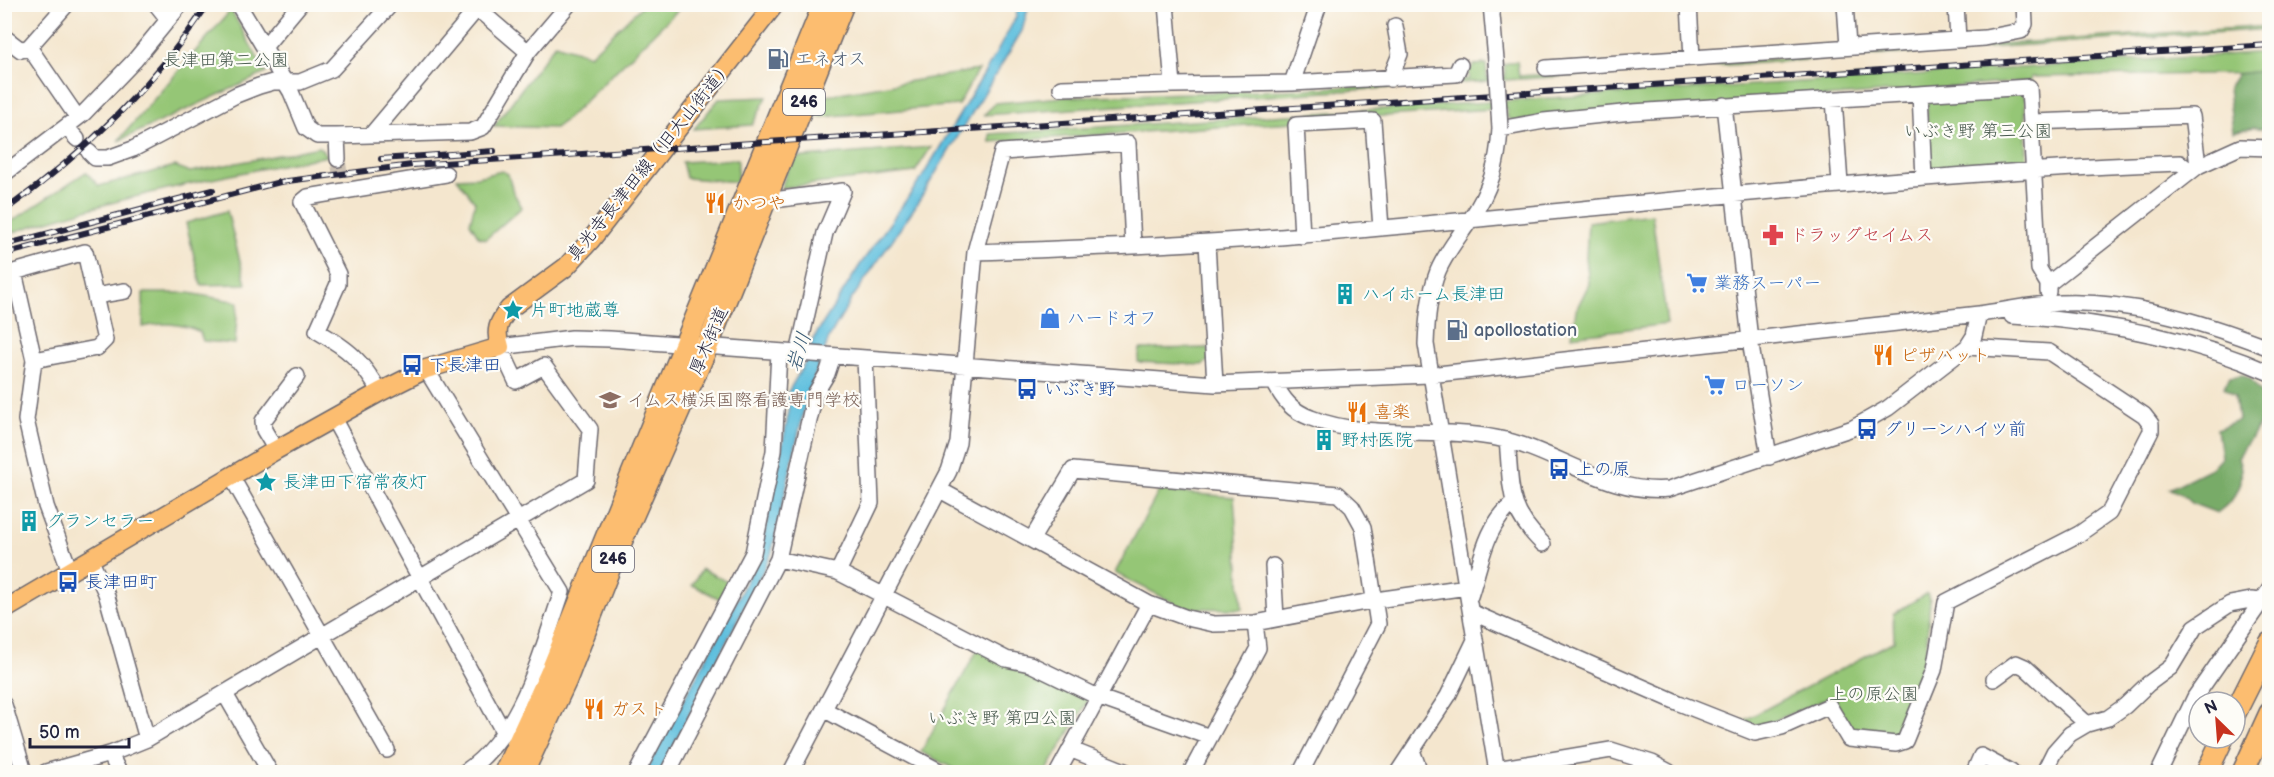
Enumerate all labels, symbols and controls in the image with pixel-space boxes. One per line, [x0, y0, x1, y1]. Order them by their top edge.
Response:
fuel station icon: エネオス [766, 47, 790, 71]
place label: エネオス [795, 49, 866, 70]
park label: 長津田第二公園 [163, 50, 289, 71]
street label: 真光寺長津田線（旧大山街道） [563, 56, 737, 266]
road number: 246 [783, 89, 825, 115]
park label: いぶき野 第三公園 [1904, 121, 2052, 142]
restaurant icon: かつや [703, 191, 727, 215]
place label: かつや [732, 193, 786, 214]
pharmacy icon: ドラッグセイムス [1761, 223, 1785, 247]
place label: ドラッグセイムス [1790, 225, 1933, 246]
supermarket icon: 業務スーパー [1685, 271, 1709, 295]
place label: 業務スーパー [1714, 273, 1821, 294]
building icon: ハイホーム長津田 [1333, 282, 1357, 306]
place label: ハイホーム長津田 [1362, 284, 1505, 305]
place icon: 片町地蔵尊 [501, 298, 525, 322]
place label: 片町地蔵尊 [530, 300, 620, 321]
street label: 厚木街道 [685, 304, 733, 378]
shop icon: ハードオフ [1038, 306, 1062, 330]
place label: ハードオフ [1067, 308, 1157, 329]
fuel station icon: apollostation [1445, 318, 1469, 342]
place label: apollostation [1474, 320, 1577, 341]
water label: 岩川 [781, 329, 817, 375]
restaurant icon: ピザハット [1871, 343, 1895, 367]
place label: ピザハット [1900, 345, 1990, 366]
bus stop icon: 下長津田 [400, 353, 424, 377]
place label: 下長津田 [429, 355, 501, 376]
supermarket icon: ローソン [1703, 373, 1727, 397]
place label: ローソン [1732, 375, 1804, 396]
bus stop icon: いぶき野 [1015, 377, 1039, 401]
place label: いぶき野 [1044, 379, 1116, 400]
school or university icon: イムス横浜国際看護専門学校 [598, 388, 622, 412]
place label: イムス横浜国際看護専門学校 [627, 390, 860, 411]
restaurant icon: 喜楽 [1345, 400, 1369, 424]
place label: 喜楽 [1374, 402, 1410, 423]
bus stop icon: グリーンハイツ前 [1855, 417, 1879, 441]
place label: グリーンハイツ前 [1884, 419, 2026, 440]
building icon: 野村医院 [1312, 428, 1336, 452]
place label: 野村医院 [1341, 430, 1413, 451]
bus stop icon: 上の原 [1547, 457, 1571, 481]
place label: 上の原 [1576, 459, 1630, 480]
place icon: 長津田下宿常夜灯 [254, 470, 278, 494]
place label: 長津田下宿常夜灯 [283, 472, 427, 493]
building icon: グランセラー [17, 509, 41, 533]
place label: グランセラー [46, 511, 154, 532]
road number: 246 [592, 546, 634, 572]
bus stop icon: 長津田町 [56, 570, 80, 594]
place label: 長津田町 [85, 572, 157, 593]
park label: 上の原公園 [1829, 684, 1919, 705]
north arrow [2187, 690, 2247, 750]
restaurant icon: ガスト [582, 697, 606, 721]
text: N [2202, 697, 2221, 719]
place label: ガスト [611, 699, 667, 720]
park label: いぶき野 第四公園 [928, 708, 1076, 729]
scale bar [30, 711, 129, 749]
text: 50 m [39, 722, 80, 743]

